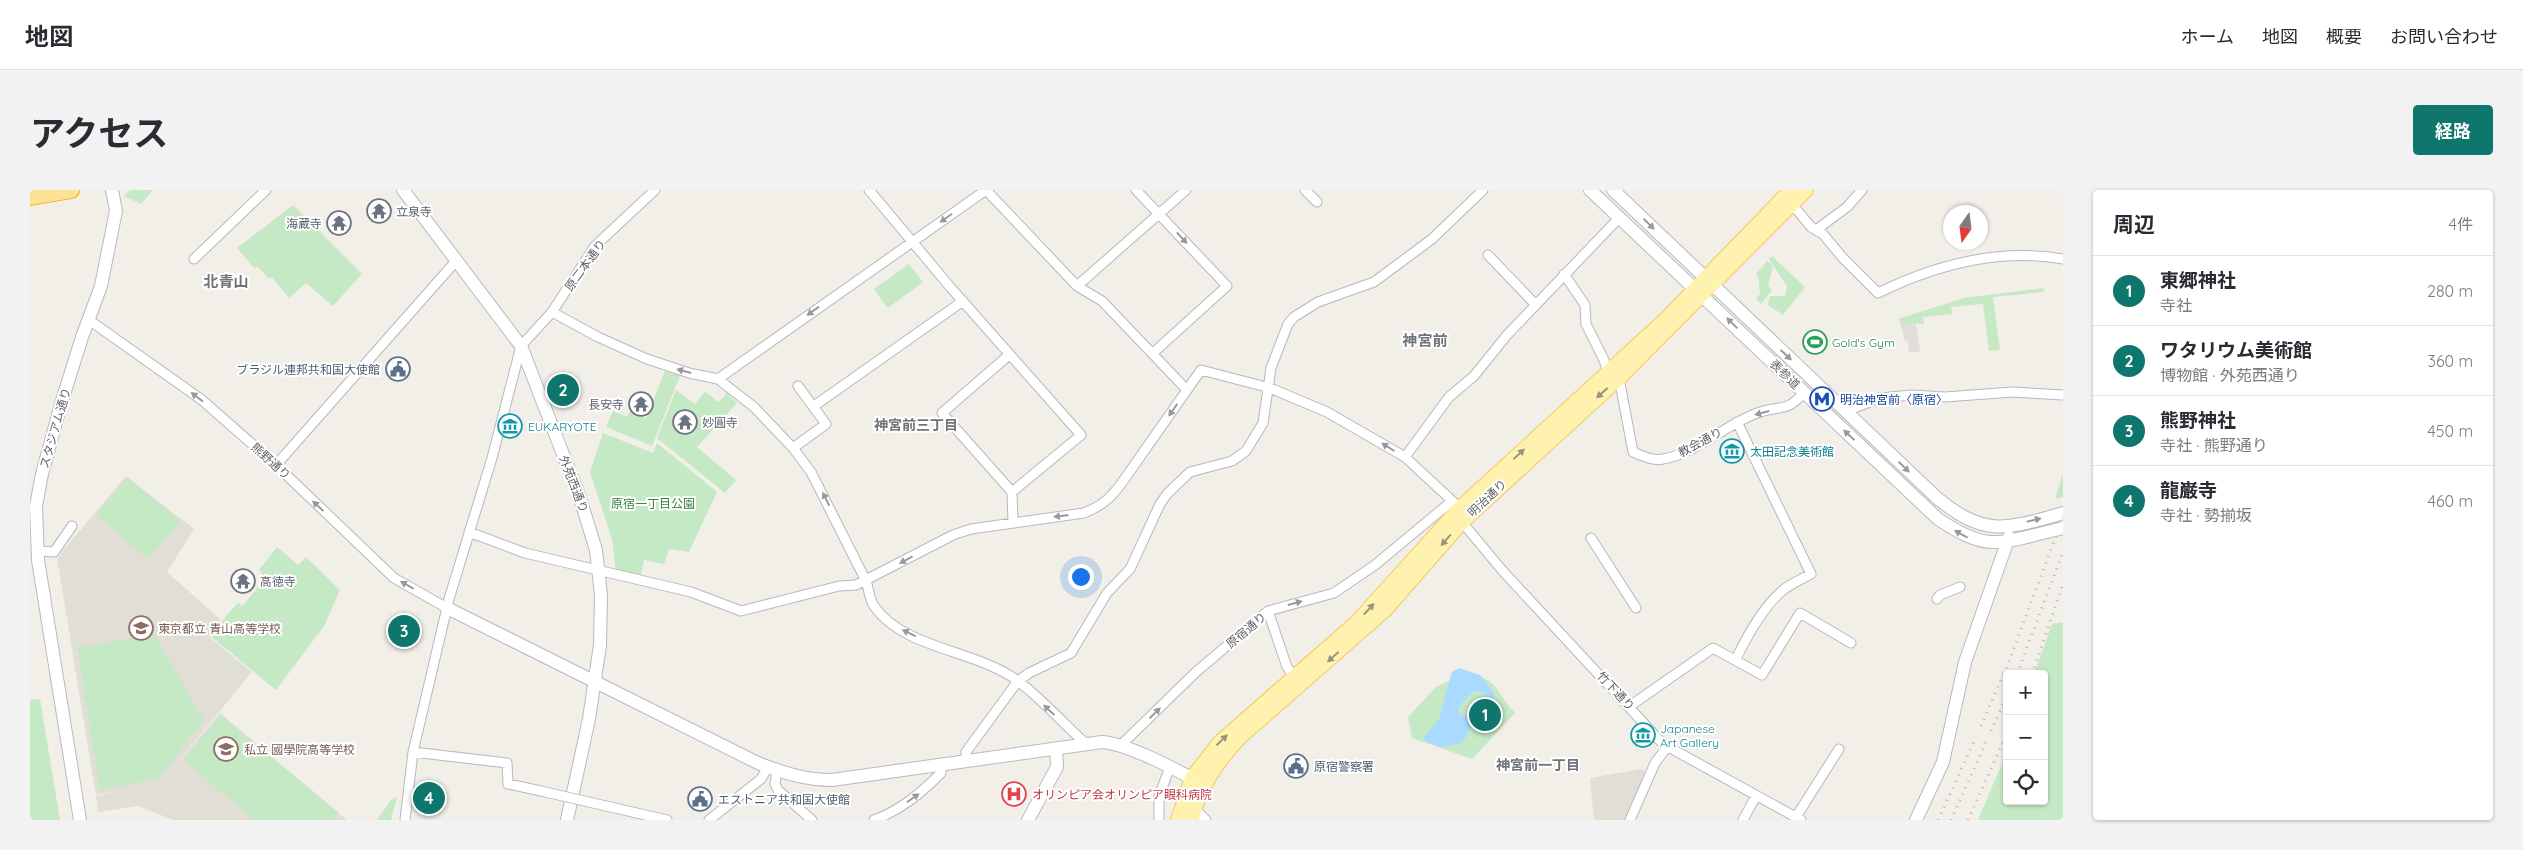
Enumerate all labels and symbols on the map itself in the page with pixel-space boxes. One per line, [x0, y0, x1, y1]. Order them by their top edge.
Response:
temple icon: 立泉寺 [366, 198, 392, 224]
place label: 立泉寺 [396, 204, 432, 219]
north arrow [1943, 205, 1988, 250]
temple icon: 海蔵寺 [326, 210, 352, 236]
one-way arrow [939, 213, 953, 223]
place label: 海蔵寺 [286, 216, 322, 231]
one-way arrow [1642, 218, 1654, 230]
one-way arrow [1176, 232, 1188, 244]
street label: 原二本通り [561, 236, 609, 294]
district label: 北青山 [203, 272, 249, 291]
one-way arrow [806, 306, 820, 316]
one-way arrow [1726, 317, 1738, 329]
sports icon: Gold's Gym [1802, 329, 1828, 355]
district label: 神宮前 [1401, 331, 1448, 350]
place label: Gold's Gym [1832, 335, 1895, 350]
one-way arrow [1780, 349, 1792, 361]
street label: 表参道 [1766, 355, 1803, 392]
public building icon: ブラジル連邦共和国大使館 [385, 356, 411, 382]
place label: ブラジル連邦共和国大使館 [236, 362, 380, 377]
one-way arrow [677, 367, 692, 375]
pin: 2 [547, 371, 579, 409]
street label: スタジアム通り [36, 386, 74, 470]
metro station icon: 明治神宮前〈原宿〉 [1809, 386, 1835, 412]
one-way arrow [1597, 387, 1609, 399]
temple icon: 長安寺 [628, 391, 654, 417]
one-way arrow [190, 392, 204, 402]
place label: 明治神宮前〈原宿〉 [1840, 392, 1948, 407]
place label: 長安寺 [588, 397, 624, 412]
one-way arrow [1168, 403, 1178, 417]
temple icon: 妙圓寺 [672, 409, 698, 435]
one-way arrow [1754, 409, 1769, 417]
museum icon: EUKARYOTE [497, 413, 523, 439]
place label: 妙圓寺 [702, 415, 738, 430]
district label: 神宮前三丁目 [874, 416, 958, 434]
place label: EUKARYOTE [528, 419, 597, 434]
street label: 教会通り [1675, 424, 1725, 460]
one-way arrow [1844, 429, 1856, 441]
museum icon: 太田記念美術館 [1719, 438, 1745, 464]
street label: 熊野通り [248, 439, 294, 483]
one-way arrow [1381, 442, 1395, 451]
place label: 太田記念美術館 [1750, 444, 1834, 459]
one-way arrow [1512, 448, 1524, 460]
street label: 外苑西通り [556, 453, 592, 515]
one-way arrow [1898, 461, 1910, 473]
street label: 明治通り [1464, 476, 1510, 520]
one-way arrow [822, 492, 830, 506]
park label: 原宿一丁目公園 [611, 496, 695, 511]
one-way arrow [312, 500, 324, 512]
one-way arrow [1052, 512, 1068, 520]
one-way arrow [2026, 516, 2041, 524]
one-way arrow [1954, 529, 1967, 538]
one-way arrow [1440, 533, 1452, 545]
one-way arrow [899, 556, 913, 564]
your location [1068, 564, 1094, 590]
temple icon: 高徳寺 [230, 568, 256, 594]
place label: 高徳寺 [260, 574, 296, 589]
one-way arrow [401, 581, 414, 590]
one-way arrow [1287, 599, 1302, 607]
one-way arrow [1363, 603, 1375, 615]
street label: 原宿通り [1223, 609, 1269, 651]
pin: 3 [388, 612, 420, 650]
school or university icon: 東京都立 青山高等学校 [128, 615, 154, 641]
place label: 東京都立 青山高等学校 [158, 621, 281, 636]
one-way arrow [902, 629, 916, 637]
one-way arrow [1327, 651, 1340, 662]
street label: 竹下通り [1594, 668, 1638, 714]
pin: 1 [1469, 696, 1501, 734]
one-way arrow [1044, 704, 1056, 716]
one-way arrow [1149, 707, 1161, 719]
place label: Japanese Art Gallery [1660, 721, 1719, 750]
museum icon: Japanese Art Gallery [1630, 722, 1656, 748]
one-way arrow [1216, 734, 1228, 746]
school or university icon: 私立 國學院高等学校 [213, 736, 239, 762]
place label: 私立 國學院高等学校 [244, 742, 355, 757]
public building icon: 原宿警察署 [1283, 753, 1309, 779]
district label: 神宮前一丁目 [1496, 756, 1580, 774]
place label: 原宿警察署 [1314, 759, 1374, 774]
pin: 4 [413, 779, 445, 817]
hospital icon: オリンピア会オリンピア眼科病院 [1001, 781, 1027, 807]
public building icon: エストニア共和国大使館 [687, 786, 713, 812]
place label: オリンピア会オリンピア眼科病院 [1032, 787, 1212, 802]
place label: エストニア共和国大使館 [718, 792, 850, 807]
one-way arrow [907, 793, 920, 803]

